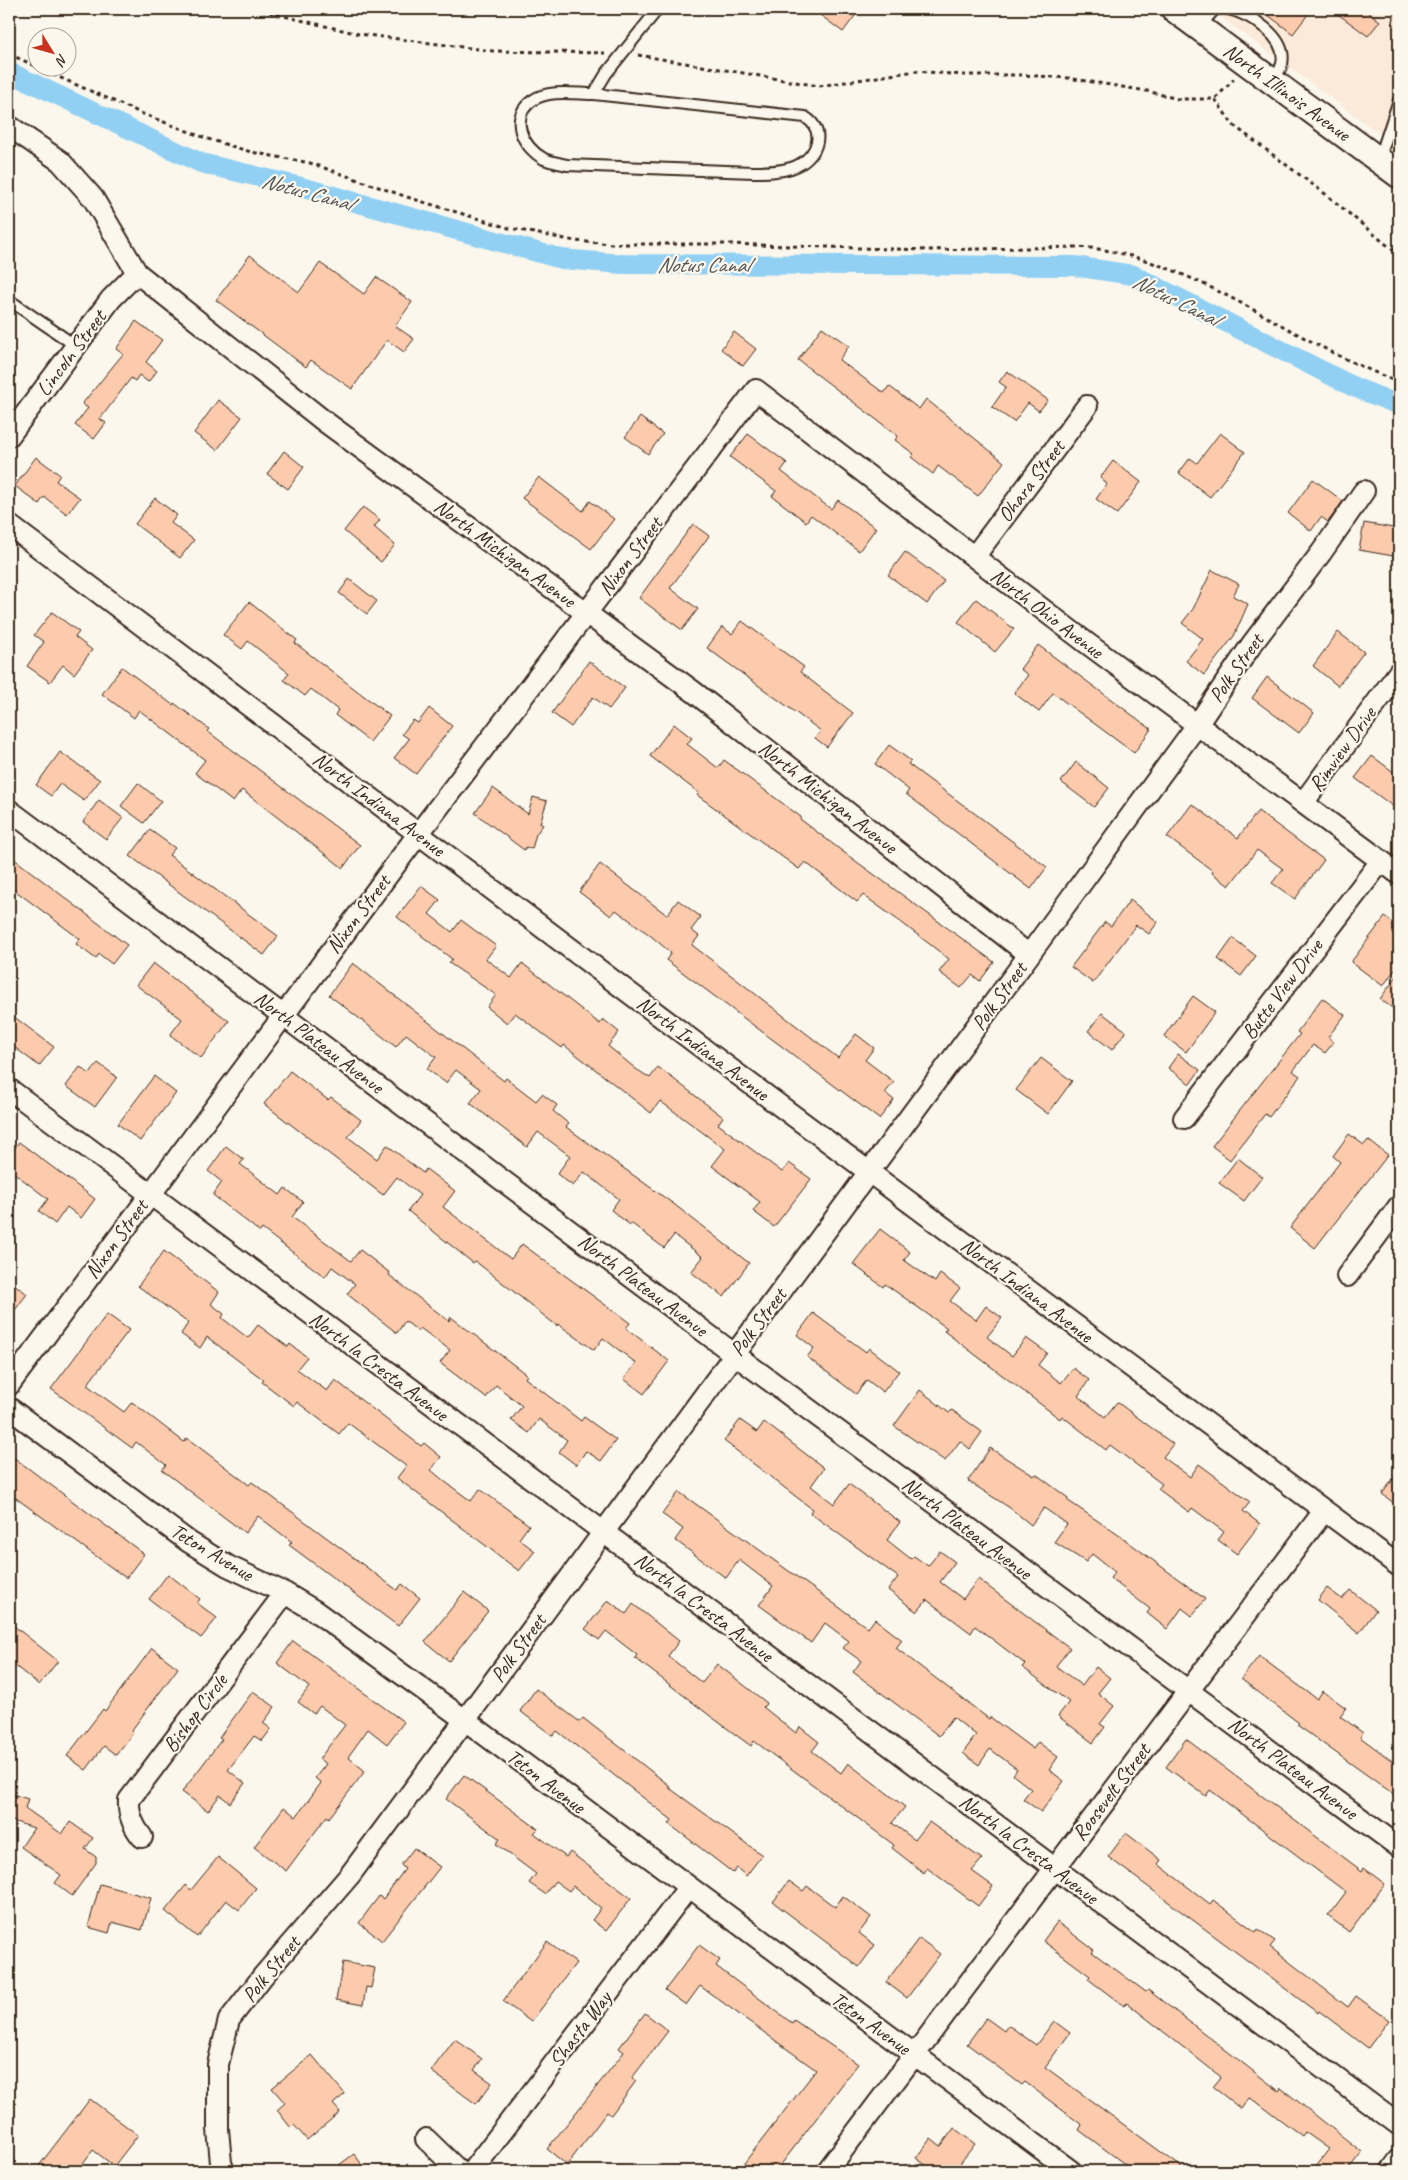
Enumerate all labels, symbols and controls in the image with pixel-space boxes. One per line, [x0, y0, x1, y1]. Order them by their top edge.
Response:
north arrow [28, 28, 78, 78]
street label: North Illinois Avenue [1219, 37, 1356, 147]
text: N [51, 51, 71, 70]
water label: Notus Canal [259, 167, 362, 219]
water label: Notus Canal [657, 251, 756, 279]
water label: Notus Canal [1128, 267, 1230, 336]
street label: Lincoln Street [30, 303, 113, 401]
street label: Ohara Street [992, 433, 1071, 527]
street label: North Michigan Avenue [429, 493, 583, 614]
street label: Nixon Street [592, 510, 669, 600]
street label: North Ohio Avenue [986, 562, 1109, 664]
street label: Polk Street [1203, 627, 1270, 707]
street label: Rimview Drive [1303, 701, 1382, 796]
street label: North Michigan Avenue [754, 735, 904, 860]
street label: North Indiana Avenue [308, 746, 451, 863]
street label: Nixon Street [320, 868, 397, 958]
street label: Butte View Drive [1236, 933, 1329, 1044]
street label: Polk Street [966, 955, 1034, 1035]
street label: North Plateau Avenue [249, 985, 391, 1100]
street label: North Indiana Avenue [632, 990, 775, 1107]
street label: Nixon Street [79, 1193, 155, 1284]
street label: North Plateau Avenue [573, 1228, 715, 1343]
street label: North Indiana Avenue [956, 1232, 1099, 1349]
street label: Polk Street [724, 1281, 793, 1361]
street label: North la Cresta Avenue [304, 1305, 455, 1428]
street label: North Plateau Avenue [897, 1471, 1039, 1586]
street label: Teton Avenue [166, 1517, 259, 1587]
street label: North la Cresta Avenue [629, 1546, 780, 1669]
street label: Polk Street [485, 1607, 553, 1687]
street label: Bishop Circle [157, 1667, 234, 1757]
street label: North Plateau Avenue [1223, 1711, 1365, 1826]
street label: Roosevelt Street [1066, 1737, 1157, 1846]
street label: Teton Avenue [502, 1743, 591, 1820]
street label: North la Cresta Avenue [954, 1788, 1105, 1911]
street label: Polk Street [236, 1929, 307, 2008]
street label: Shasta Way [543, 1985, 618, 2072]
street label: Teton Avenue [826, 1986, 917, 2061]

